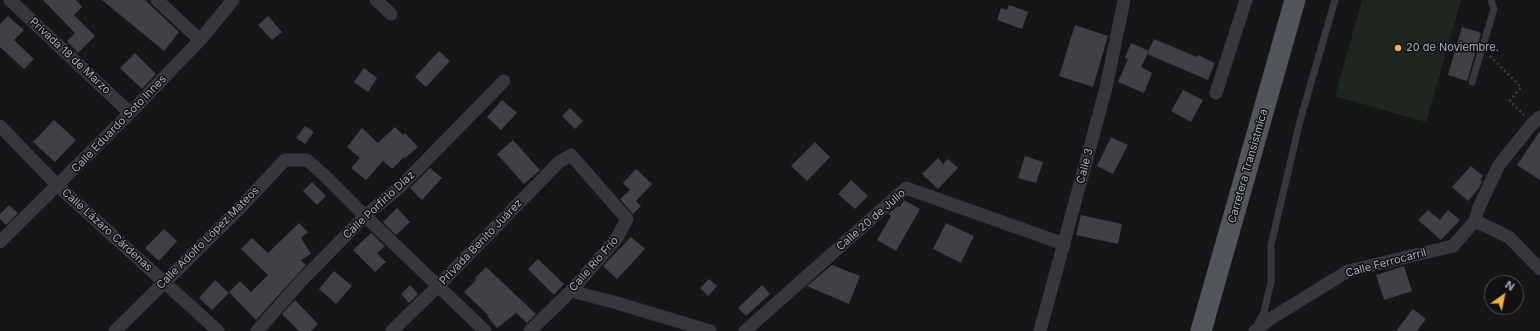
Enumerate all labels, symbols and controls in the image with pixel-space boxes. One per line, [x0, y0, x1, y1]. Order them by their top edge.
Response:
street label: Privada 18 de Marzo [27, 15, 113, 97]
place label: 20 de Noviembre. [1406, 41, 1499, 55]
marker: 20 de Noviembre. [1393, 43, 1403, 53]
street label: Calle Eduardo Soto Innes [69, 72, 169, 176]
street label: Carretera Transistmica [1225, 107, 1271, 225]
street label: Calle 3 [1074, 147, 1096, 185]
street label: Calle Porfirio Díaz [340, 168, 418, 242]
street label: Calle Adolfo López Mateos [154, 184, 262, 292]
street label: Calle Lázaro Cárdenas [59, 186, 155, 274]
street label: Calle 20 de Julio [834, 187, 908, 253]
street label: Privada Benito Juárez [437, 197, 525, 287]
street label: Calle Río Frío [567, 234, 621, 294]
street label: Calle Ferrocarril [1344, 246, 1428, 280]
north arrow [1484, 275, 1524, 315]
text: N [1503, 278, 1517, 294]

